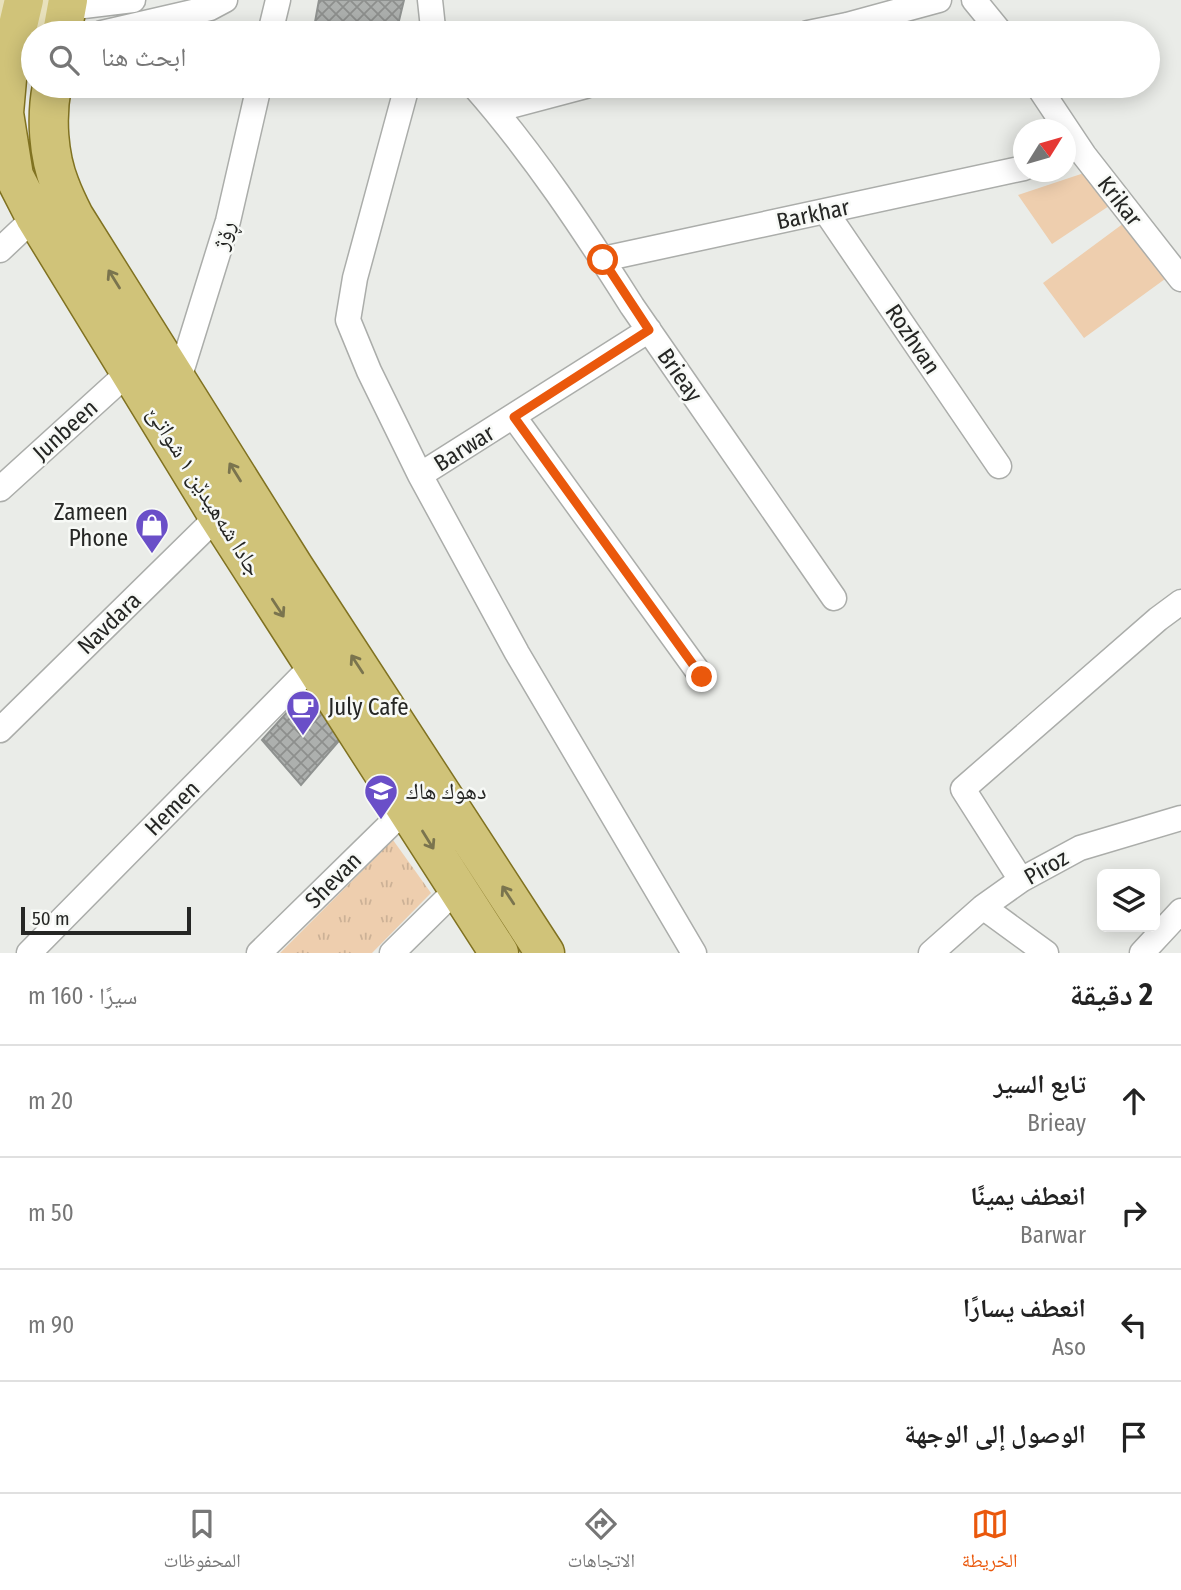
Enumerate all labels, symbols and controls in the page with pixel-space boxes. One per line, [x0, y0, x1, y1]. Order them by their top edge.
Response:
search box [21, 21, 1160, 98]
icon: search [45, 41, 83, 79]
text: ابحث هنا [101, 42, 186, 73]
north arrow [1013, 119, 1076, 182]
street label: Krikar [1092, 170, 1148, 232]
street label: Barkhar [774, 193, 852, 235]
street label: ڕۆژ [205, 217, 244, 255]
route start [587, 244, 618, 275]
one-way arrow [106, 270, 120, 290]
street label: Rozhvan [879, 299, 947, 379]
street label: Brieay [652, 343, 709, 408]
street label: Junbeen [27, 394, 103, 466]
street label: جادا شەهیدێن ١ شواتێ [142, 401, 268, 581]
street label: Barwar [429, 419, 499, 477]
one-way arrow [227, 463, 241, 483]
place label: Zameen Phone [54, 498, 128, 552]
shop icon: Zameen Phone [133, 506, 171, 555]
street label: Navdara [72, 586, 146, 660]
one-way arrow [271, 597, 285, 617]
one-way arrow [350, 655, 364, 674]
route end [686, 661, 717, 692]
cafe icon: July Cafe [284, 688, 322, 737]
place label: July Cafe [328, 693, 409, 721]
school or university icon: دهوك هاك [362, 772, 400, 821]
street label: Hemen [139, 775, 205, 841]
place label: دهوك هاك [406, 777, 487, 805]
one-way arrow [421, 830, 435, 850]
street label: Piroz [1019, 843, 1073, 891]
street label: Shevan [299, 846, 367, 914]
map controls [1097, 869, 1160, 932]
button: layers [1097, 869, 1160, 932]
one-way arrow [501, 886, 515, 906]
scale bar [21, 904, 191, 936]
text: 50 m [32, 907, 70, 930]
text: 2 دقيقة [1070, 977, 1153, 1013]
text: سيرًا · 160 m [28, 982, 137, 1010]
text: تابع السير [994, 1069, 1086, 1100]
icon: ahead [1115, 1082, 1153, 1120]
text: 20 m [28, 1087, 73, 1115]
text: Brieay [1027, 1109, 1086, 1137]
text: انعطف يمينًا [970, 1181, 1086, 1212]
icon: right [1115, 1194, 1153, 1232]
text: 50 m [28, 1199, 74, 1227]
text: Barwar [1020, 1221, 1086, 1249]
text: انعطف يسارًا [963, 1293, 1086, 1324]
icon: left [1115, 1306, 1153, 1344]
text: 90 m [28, 1311, 74, 1339]
text: Aso [1052, 1333, 1086, 1361]
icon: arrive [1115, 1418, 1153, 1456]
text: الوصول إلى الوجهة [904, 1419, 1086, 1450]
tab: المحفوظات [163, 1505, 241, 1579]
tab: الاتجاهات [567, 1505, 635, 1579]
tab: الخريطة [962, 1505, 1018, 1579]

